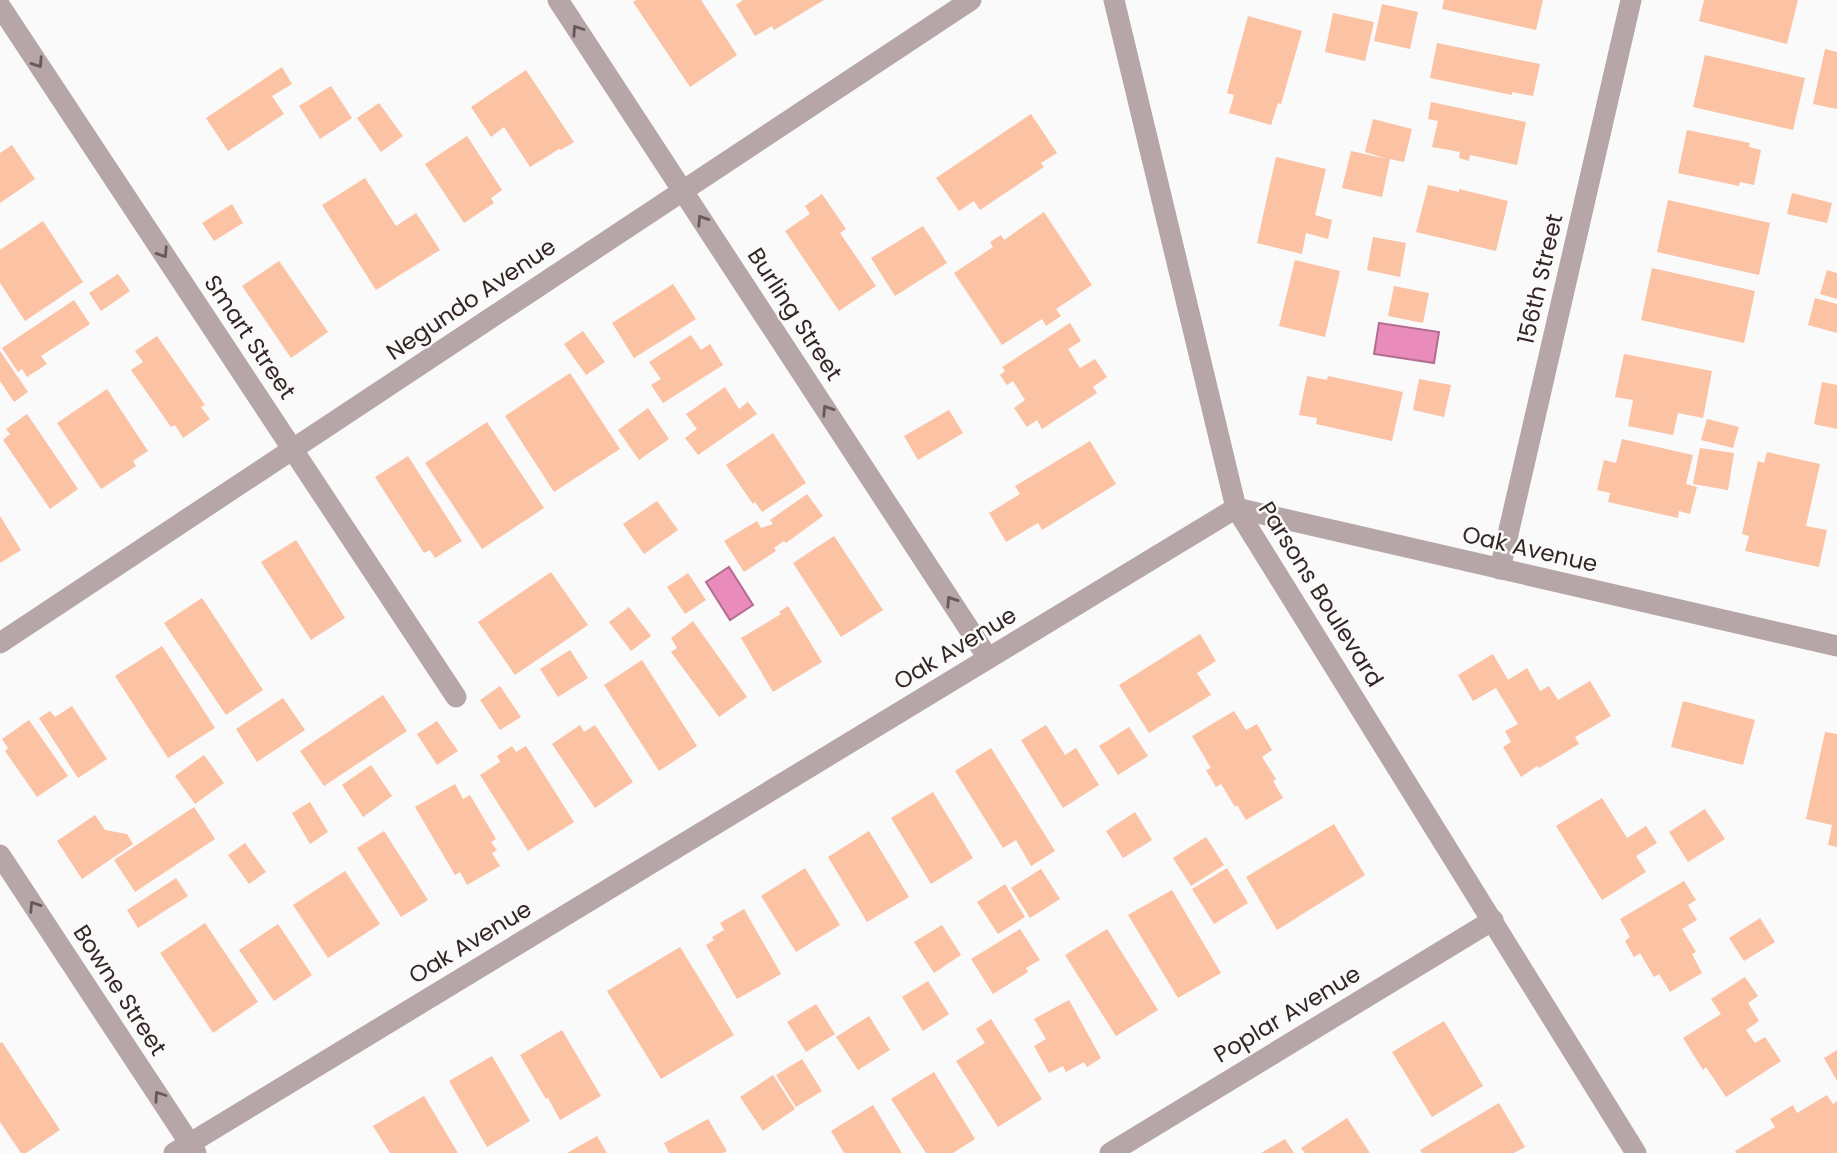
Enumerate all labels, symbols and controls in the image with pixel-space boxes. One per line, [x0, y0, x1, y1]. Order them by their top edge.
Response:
one-way arrow [572, 24, 585, 37]
one-way arrow [29, 56, 42, 69]
street label: 156th Street [1509, 211, 1571, 347]
one-way arrow [698, 214, 711, 227]
street label: Negundo Avenue [380, 230, 562, 368]
street label: Burling Street [740, 241, 850, 387]
one-way arrow [155, 246, 168, 259]
street label: Smart Street [197, 269, 303, 405]
one-way arrow [822, 405, 835, 418]
street label: Parsons Boulevard [1251, 495, 1391, 693]
street label: Oak Avenue [1459, 518, 1601, 580]
one-way arrow [946, 595, 959, 608]
street label: Oak Avenue [888, 599, 1022, 697]
street label: Oak Avenue [403, 893, 537, 991]
one-way arrow [29, 901, 42, 914]
street label: Bowne Street [66, 918, 174, 1062]
street label: Poplar Avenue [1208, 958, 1366, 1070]
one-way arrow [155, 1091, 167, 1104]

